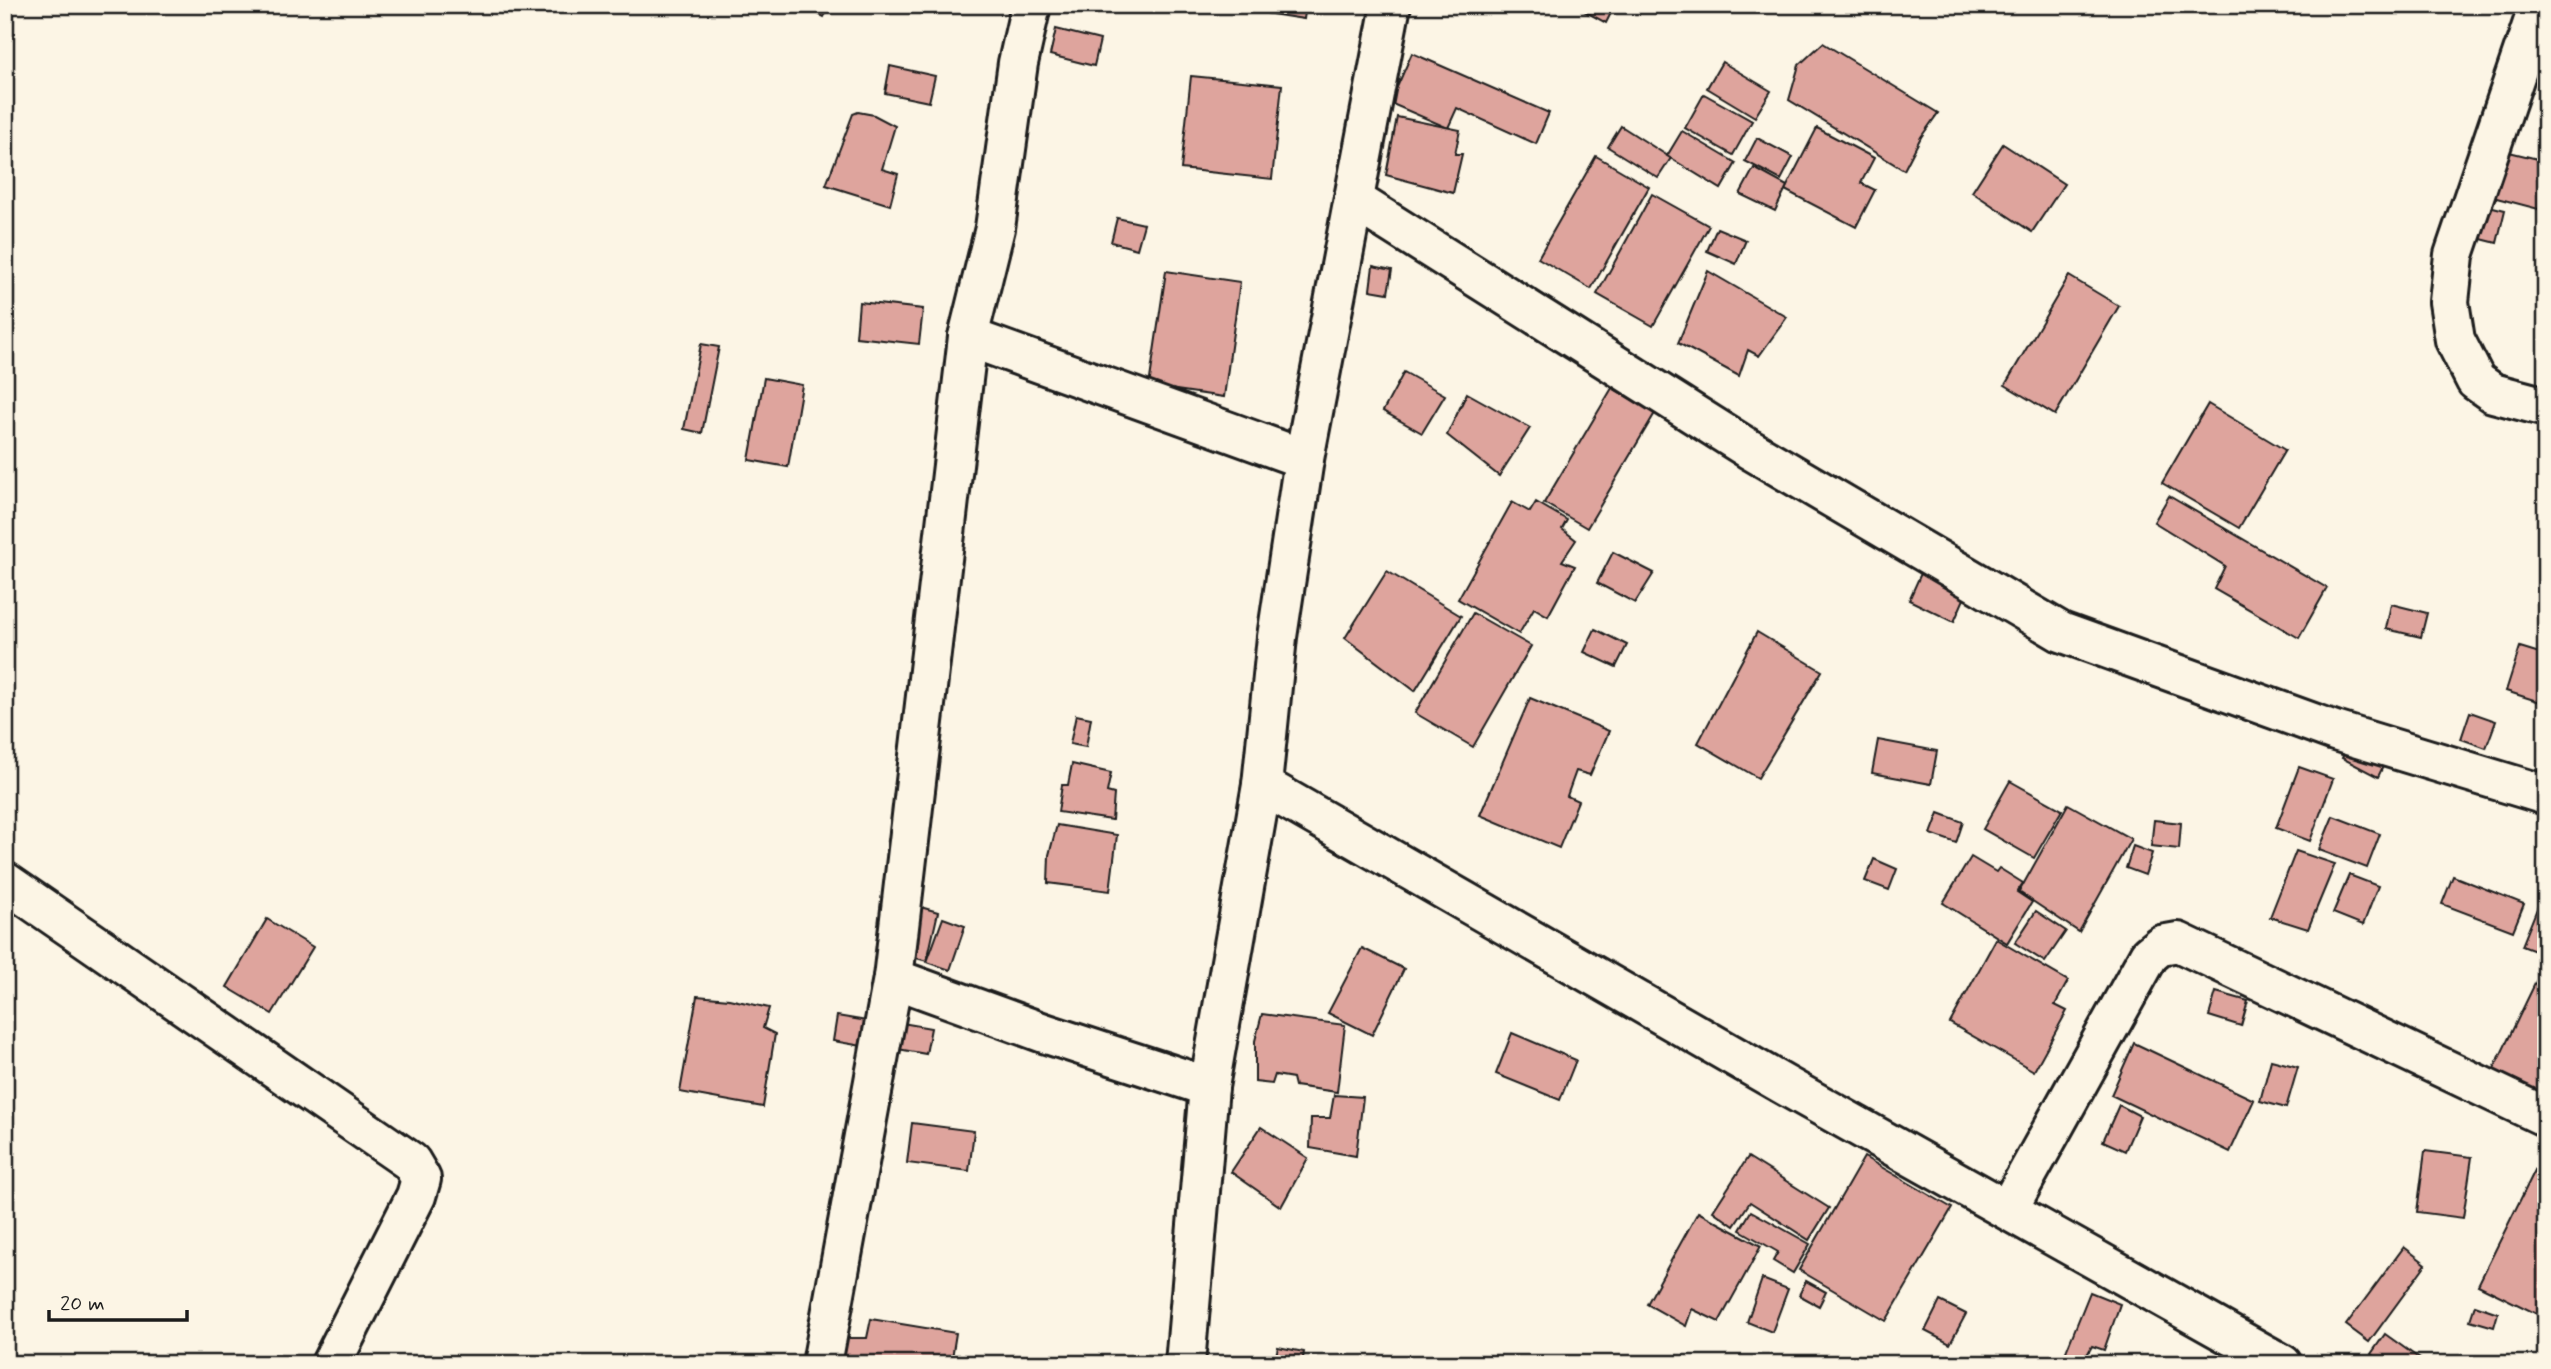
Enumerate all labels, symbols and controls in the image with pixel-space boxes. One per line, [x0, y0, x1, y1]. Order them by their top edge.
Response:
scale bar [49, 1278, 187, 1322]
text: 20 m [60, 1290, 105, 1318]

